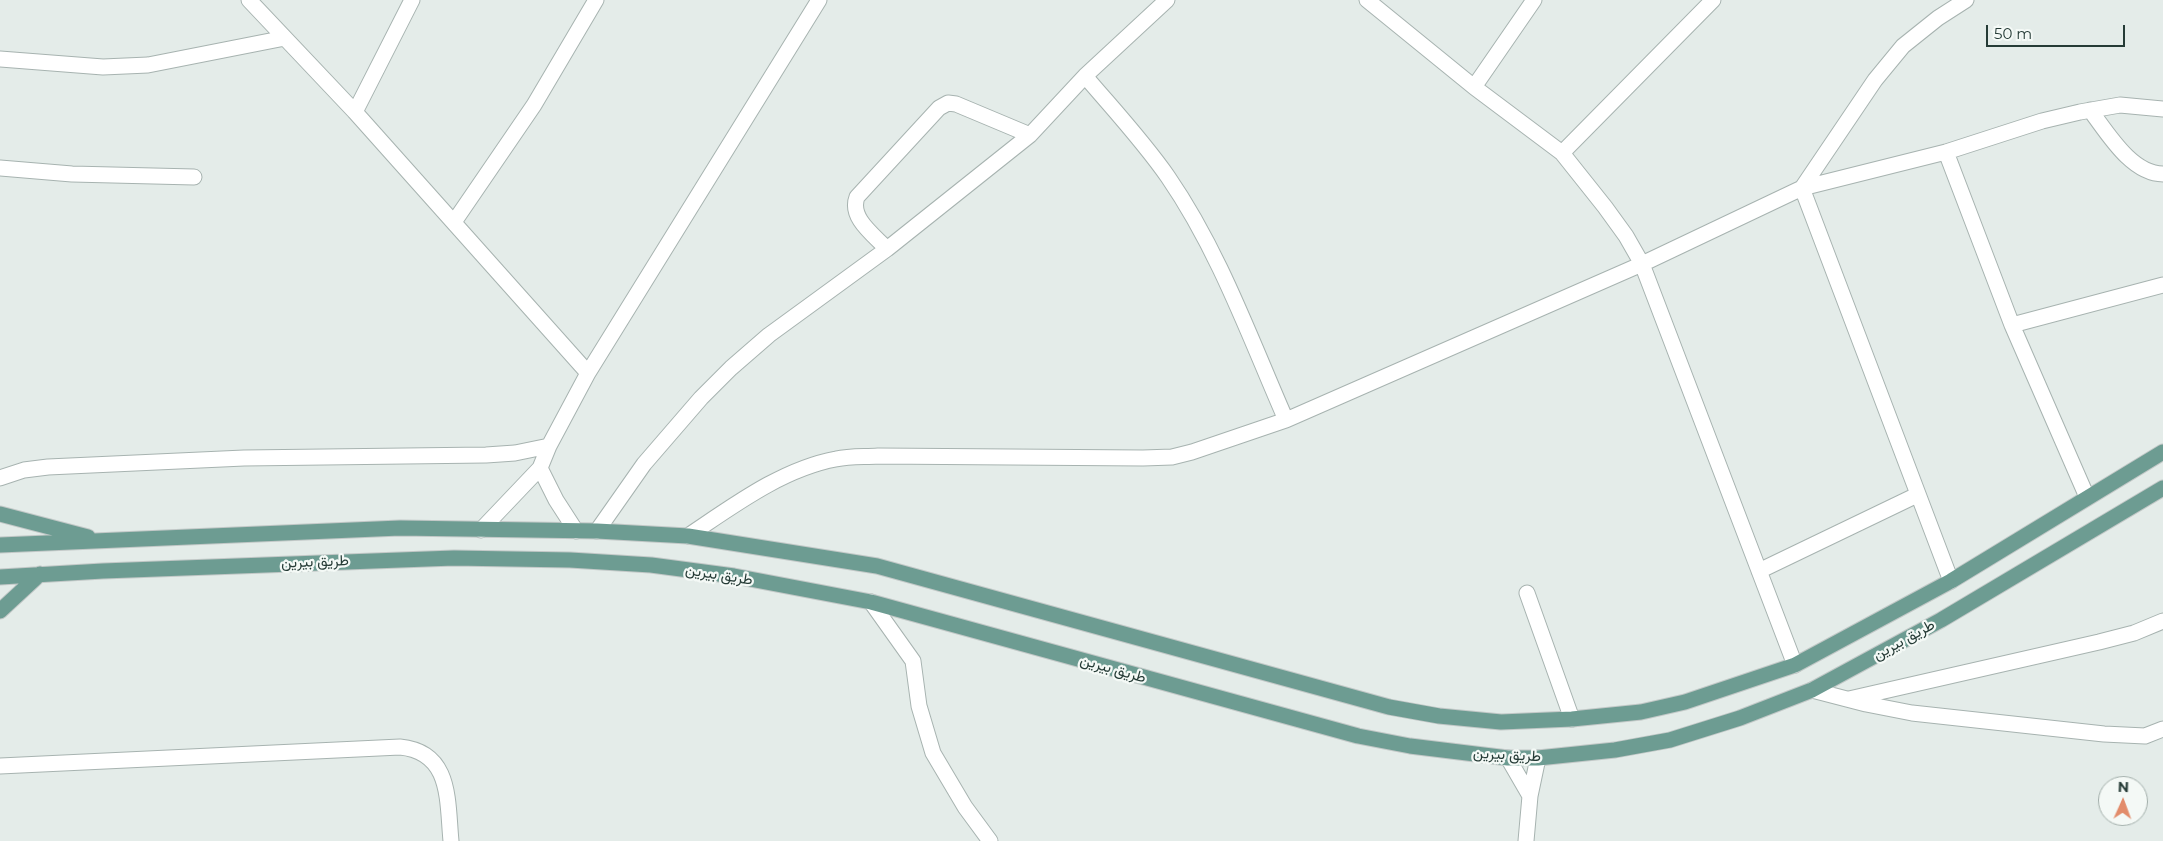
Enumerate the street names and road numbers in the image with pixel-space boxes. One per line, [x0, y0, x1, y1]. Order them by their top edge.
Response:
street label: طريق بيرين [281, 552, 349, 572]
street label: طريق بيرين [684, 561, 754, 589]
street label: طريق بيرين [1870, 616, 1938, 664]
street label: طريق بيرين [1078, 651, 1148, 687]
street label: طريق بيرين [1473, 744, 1541, 766]

